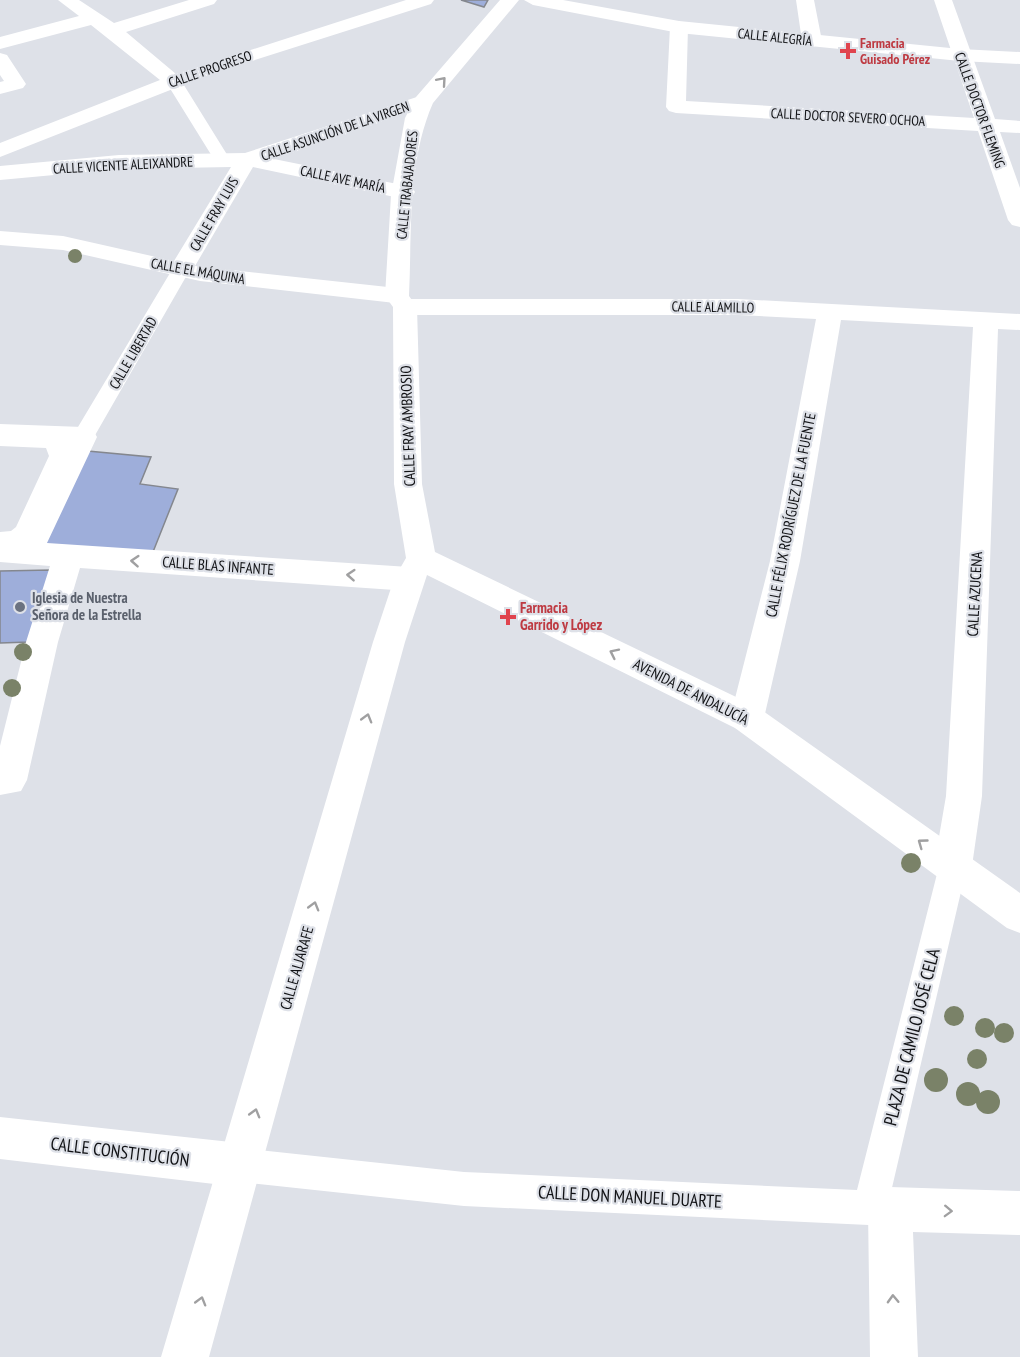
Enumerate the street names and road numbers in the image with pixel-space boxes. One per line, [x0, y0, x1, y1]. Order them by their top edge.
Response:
street label: CALLE ALEGRÍA [737, 24, 814, 50]
street label: CALLE PROGRESO [166, 46, 254, 92]
street label: CALLE DOCTOR FLEMING [951, 50, 1009, 170]
street label: CALLE ASUNCIÓN DE LA VIRGEN [258, 97, 412, 165]
street label: CALLE DOCTOR SEVERO OCHOA [770, 104, 926, 130]
street label: CALLE TRABAJADORES [392, 130, 422, 240]
street label: CALLE VICENTE ALEIXANDRE [53, 152, 193, 178]
street label: CALLE AVE MARÍA [299, 161, 388, 197]
street label: CALLE FRAY LUIS [186, 174, 242, 254]
street label: CALLE EL MÁQUINA [150, 254, 247, 288]
street label: CALLE ALAMILLO [671, 297, 755, 317]
street label: CALLE LIBERTAD [105, 314, 161, 392]
street label: CALLE FRAY AMBROSIO [396, 365, 419, 487]
street label: CALLE FÉLIX RODRÍGUEZ DE LA FUENTE [761, 411, 820, 619]
street label: CALLE AZUCENA [963, 550, 986, 637]
street label: CALLE BLAS INFANTE [162, 552, 274, 579]
street label: AVENIDA DE ANDALUCÍA [630, 654, 753, 729]
street label: CALLE ALJARAFE [276, 924, 317, 1012]
street label: PLAZA DE CAMILO JOSÉ CELA [878, 945, 945, 1128]
street label: CALLE CONSTITUCIÓN [49, 1132, 191, 1171]
street label: CALLE DON MANUEL DUARTE [538, 1180, 722, 1213]

